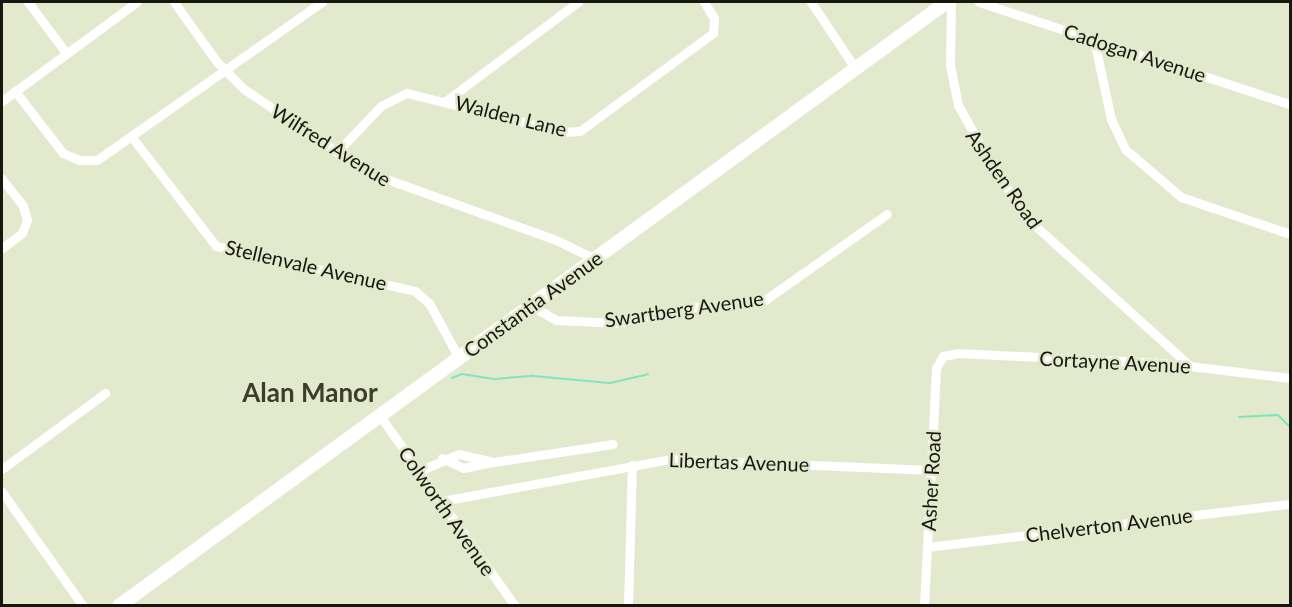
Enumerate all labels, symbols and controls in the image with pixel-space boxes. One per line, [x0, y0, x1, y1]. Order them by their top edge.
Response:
street label: Cadogan Avenue [1061, 19, 1209, 87]
street label: Walden Lane [453, 91, 569, 141]
street label: Wilfred Avenue [266, 98, 396, 192]
street label: Ashden Road [961, 125, 1047, 233]
street label: Stellenvale Avenue [223, 235, 389, 295]
street label: Constantia Avenue [459, 245, 607, 363]
street label: Swartberg Avenue [603, 286, 765, 332]
street label: Cortayne Avenue [1038, 346, 1192, 378]
district label: Alan Manor [242, 377, 378, 409]
street label: Asher Road [916, 430, 946, 532]
street label: Colworth Avenue [393, 441, 501, 581]
street label: Libertas Avenue [668, 448, 810, 476]
street label: Chelverton Avenue [1024, 503, 1194, 547]

